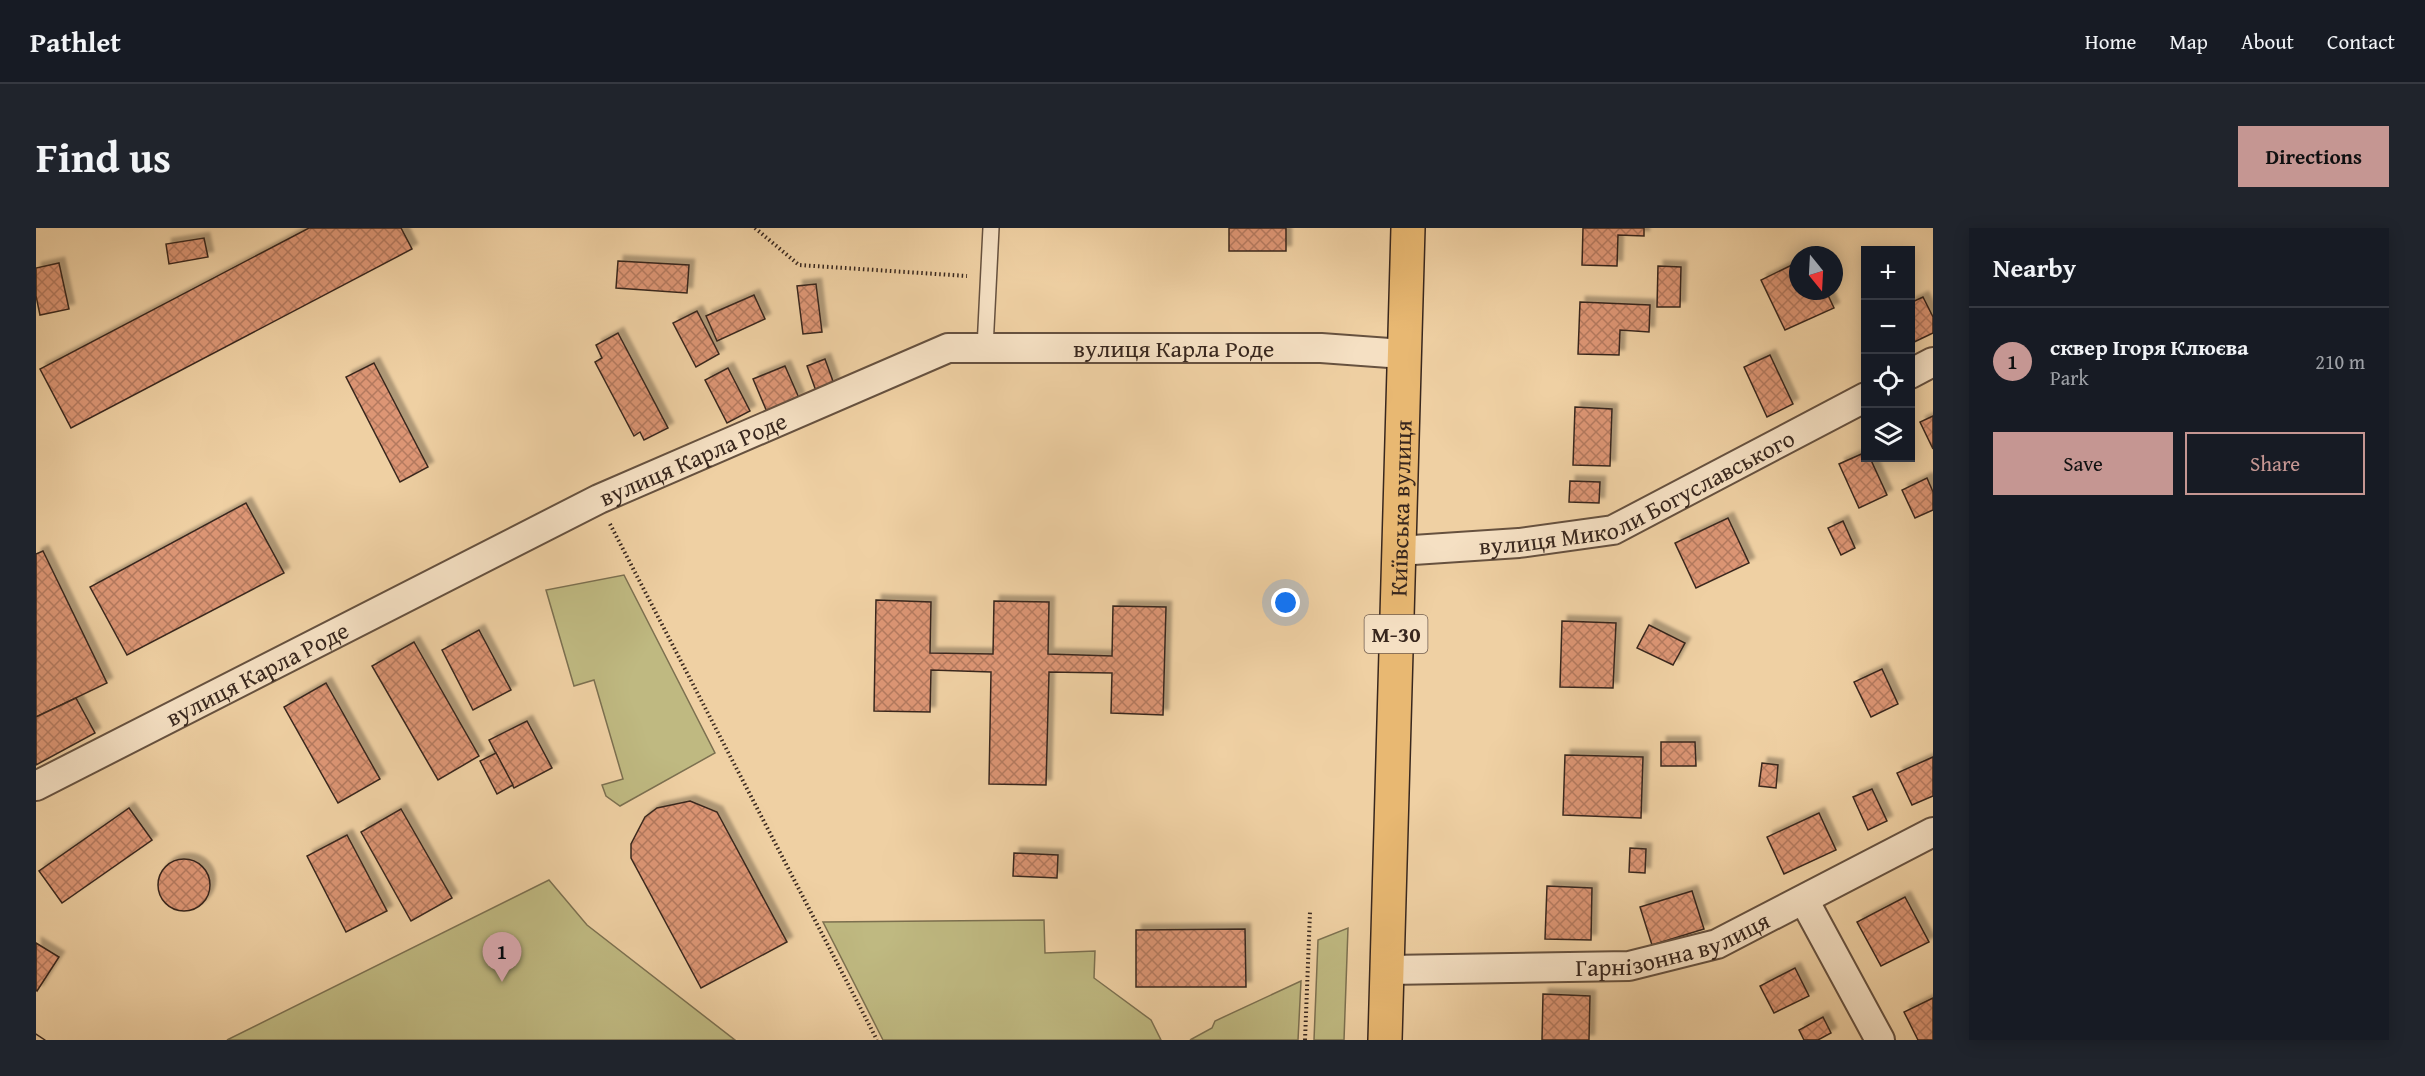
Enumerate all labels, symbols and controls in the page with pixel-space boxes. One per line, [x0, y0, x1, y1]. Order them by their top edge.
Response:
text: Pathlet [30, 21, 121, 62]
text: Home [2085, 26, 2136, 57]
text: Map [2169, 26, 2208, 57]
text: About [2241, 26, 2294, 57]
text: Contact [2327, 26, 2395, 57]
text: Find us [36, 126, 171, 187]
button: Directions [2238, 126, 2389, 187]
north arrow [1789, 246, 1843, 300]
map controls [1861, 246, 1915, 462]
button: + [1861, 246, 1915, 300]
text: Nearby [1993, 248, 2076, 287]
button: − [1861, 300, 1915, 354]
street label: вулиця Карла Роде [1073, 331, 1274, 366]
text: сквер Ігоря Клюєва [2050, 331, 2249, 363]
text: 1 [2007, 347, 2018, 376]
text: 210 m [2315, 347, 2365, 376]
button: locate [1861, 354, 1915, 408]
text: Park [2050, 363, 2089, 392]
street label: вулиця Карла Роде [593, 402, 792, 514]
button: layers [1861, 408, 1915, 462]
street label: Київська вулиця [1380, 419, 1420, 597]
street label: вулиця Миколи Богуславського [1478, 420, 1801, 563]
button: Save [1993, 432, 2173, 495]
button: Share [2185, 432, 2365, 495]
your location [1271, 588, 1300, 617]
street label: вулиця Карла Роде [159, 612, 354, 735]
road number: М-30 [1364, 615, 1428, 653]
street label: Гарнізонна вулиця [1575, 902, 1776, 984]
pin: 1 [482, 932, 522, 982]

